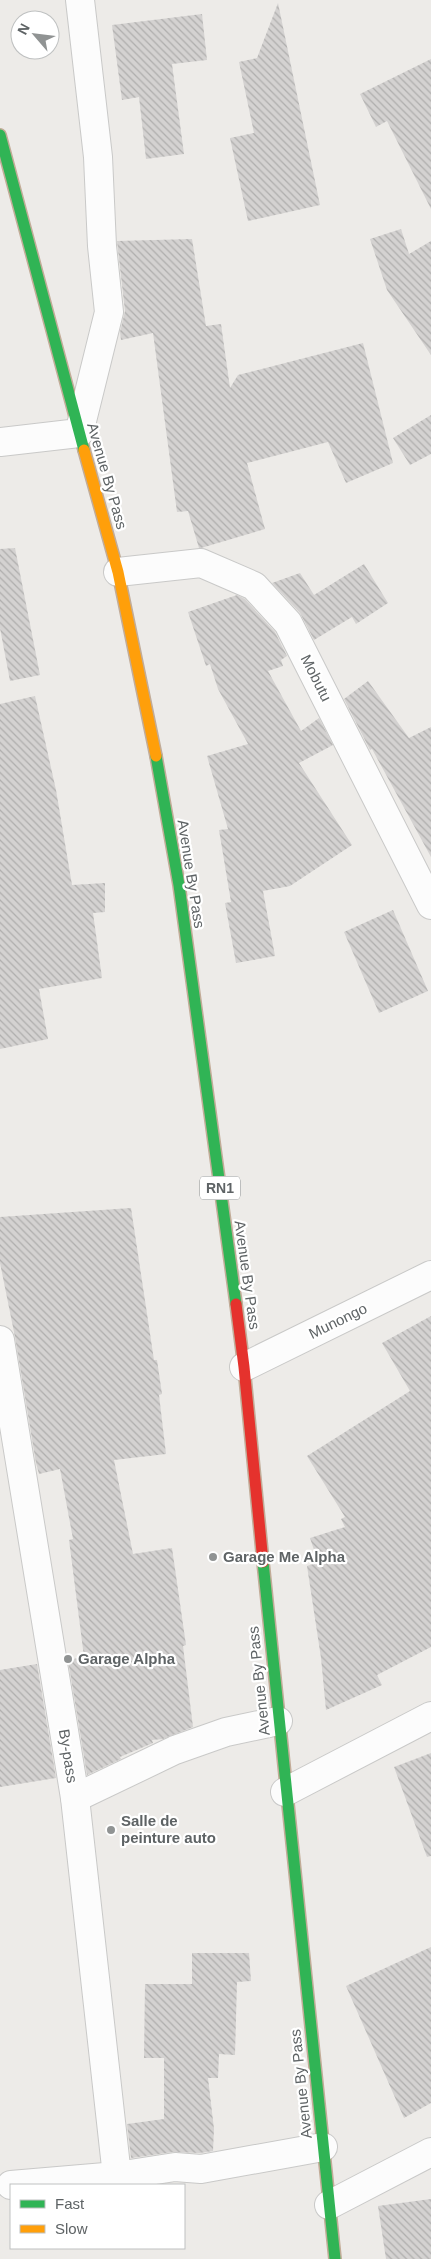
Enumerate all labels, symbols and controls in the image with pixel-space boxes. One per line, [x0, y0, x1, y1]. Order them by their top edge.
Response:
north arrow [10, 10, 60, 60]
text: N [14, 21, 33, 37]
street label: Avenue By Pass [84, 421, 131, 531]
street label: Mobutu [298, 652, 335, 704]
street label: Avenue By Pass [175, 818, 208, 929]
road number: RN1 [200, 1176, 240, 1200]
street label: Avenue By Pass [231, 1219, 264, 1330]
street label: Munongo [306, 1299, 370, 1342]
place label: Garage Me Alpha [223, 1548, 346, 1565]
marker: Garage Me Alpha [207, 1551, 219, 1563]
street label: Avenue By Pass [244, 1626, 273, 1737]
place label: Garage Alpha [78, 1650, 176, 1667]
marker: Garage Alpha [62, 1653, 74, 1665]
street label: By-pass [56, 1728, 81, 1784]
place label: Salle de peinture auto [121, 1812, 216, 1846]
marker: Salle de peinture auto [105, 1824, 117, 1836]
street label: Avenue By Pass [286, 2029, 315, 2140]
legend [10, 2184, 185, 2249]
text: Fast [55, 2195, 85, 2212]
text: Slow [55, 2220, 88, 2237]

